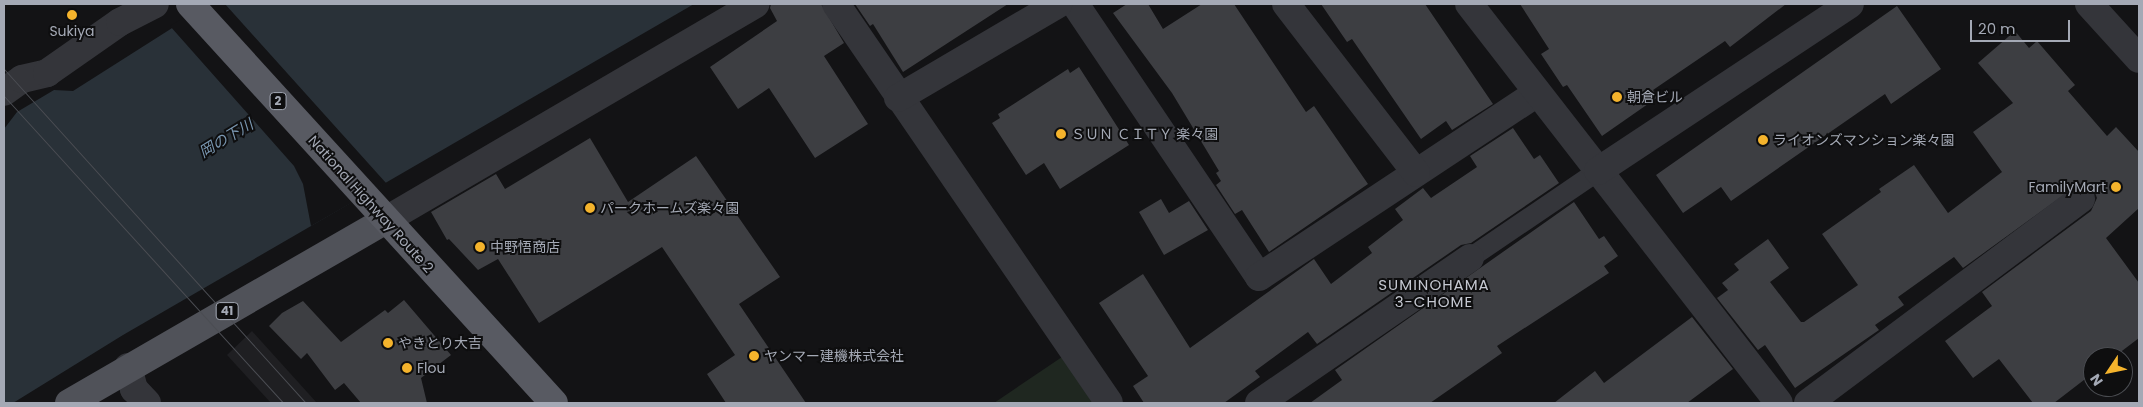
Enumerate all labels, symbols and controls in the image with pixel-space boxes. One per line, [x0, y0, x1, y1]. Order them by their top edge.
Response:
marker: Sukiya [66, 9, 78, 21]
scale bar [1973, 10, 2073, 42]
text: 20 m [1978, 18, 2016, 39]
place label: Sukiya [49, 23, 95, 39]
place label: 朝倉ビル [1627, 89, 1683, 105]
marker: 朝倉ビル [1611, 91, 1623, 103]
road number: 2 [269, 92, 287, 110]
water label: 岡の下川 [196, 115, 256, 161]
place label: ＳＵＮ ＣＩＴＹ 楽々園 [1071, 126, 1218, 142]
marker: ＳＵＮ ＣＩＴＹ 楽々園 [1055, 128, 1067, 140]
street label: National Highway Route 2 [305, 132, 437, 276]
place label: ライオンズマンション楽々園 [1773, 132, 1955, 148]
marker: ライオンズマンション楽々園 [1757, 134, 1769, 146]
place label: FamilyMart [2028, 179, 2106, 195]
marker: FamilyMart [2110, 181, 2122, 193]
place label: パークホームズ楽々園 [600, 200, 740, 216]
marker: パークホームズ楽々園 [584, 202, 596, 214]
place label: 中野悟商店 [490, 239, 560, 255]
marker: 中野悟商店 [474, 241, 486, 253]
district label: SUMINOHAMA 3-CHOME [1377, 275, 1491, 310]
road number: 41 [214, 302, 240, 321]
place label: やきとり大吉 [398, 335, 482, 351]
marker: やきとり大吉 [382, 337, 394, 349]
north arrow [2083, 347, 2133, 397]
place label: ヤンマー建機株式会社 [764, 348, 904, 364]
marker: ヤンマー建機株式会社 [748, 350, 760, 362]
place label: Flou [417, 360, 445, 376]
marker: Flou [401, 362, 413, 374]
text: N [2085, 370, 2108, 390]

